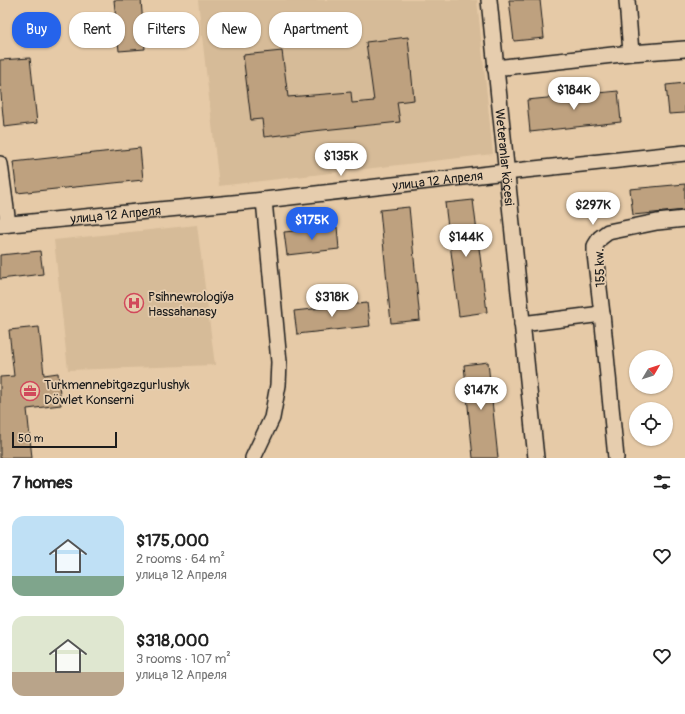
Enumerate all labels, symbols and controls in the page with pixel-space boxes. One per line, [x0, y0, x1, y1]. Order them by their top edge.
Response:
chip: Buy [12, 12, 61, 48]
chip: Rent [69, 12, 125, 48]
chip: Filters [133, 12, 199, 48]
chip: New [207, 12, 261, 48]
chip: Apartment [269, 12, 362, 48]
pin: $184K [546, 77, 602, 111]
text: $184K [557, 82, 591, 98]
street label: Weteranlar köçesi [491, 108, 517, 207]
pin: $135K [313, 143, 369, 177]
text: $135K [324, 148, 358, 164]
street label: улица 12 Апреля [391, 168, 484, 194]
pin: $297K [565, 192, 621, 226]
text: $297K [575, 197, 611, 213]
street label: улица 12 Апреля [69, 203, 162, 227]
pin: $175K [284, 207, 340, 241]
text: $175K [295, 212, 329, 228]
pin: $144K [438, 224, 494, 258]
text: $144K [448, 229, 484, 245]
street label: 155 kw. [591, 248, 609, 288]
pin: $318K [304, 284, 360, 318]
place label: Psihnewrologiýa Hassahanasy [148, 289, 234, 320]
text: $318K [315, 289, 349, 305]
hospital icon: Psihnewrologiýa Hassahanasy [123, 292, 145, 314]
north arrow [629, 350, 673, 394]
map controls [629, 350, 673, 446]
place label: Turkmennebitgazgurlushyk Döwlet Konserni [44, 377, 190, 408]
pin: $147K [453, 377, 509, 411]
office icon: Turkmennebitgazgurlushyk Döwlet Konserni [19, 380, 41, 402]
text: $147K [464, 382, 498, 398]
button: locate [629, 402, 673, 446]
scale bar [12, 430, 117, 449]
text: 50 m [18, 432, 44, 445]
icon: filters [651, 471, 673, 493]
text: 7 homes [12, 472, 72, 493]
text: $175,000 [136, 530, 209, 551]
icon: home [44, 532, 92, 580]
icon: heart [651, 545, 673, 567]
text: 2 rooms · 64 m² [136, 551, 225, 567]
text: улица 12 Апреля [136, 567, 227, 583]
text: $318,000 [136, 630, 209, 651]
icon: home [44, 632, 92, 680]
icon: heart [651, 645, 673, 667]
text: 3 rooms · 107 m² [136, 651, 231, 667]
text: улица 12 Апреля [136, 667, 227, 683]

